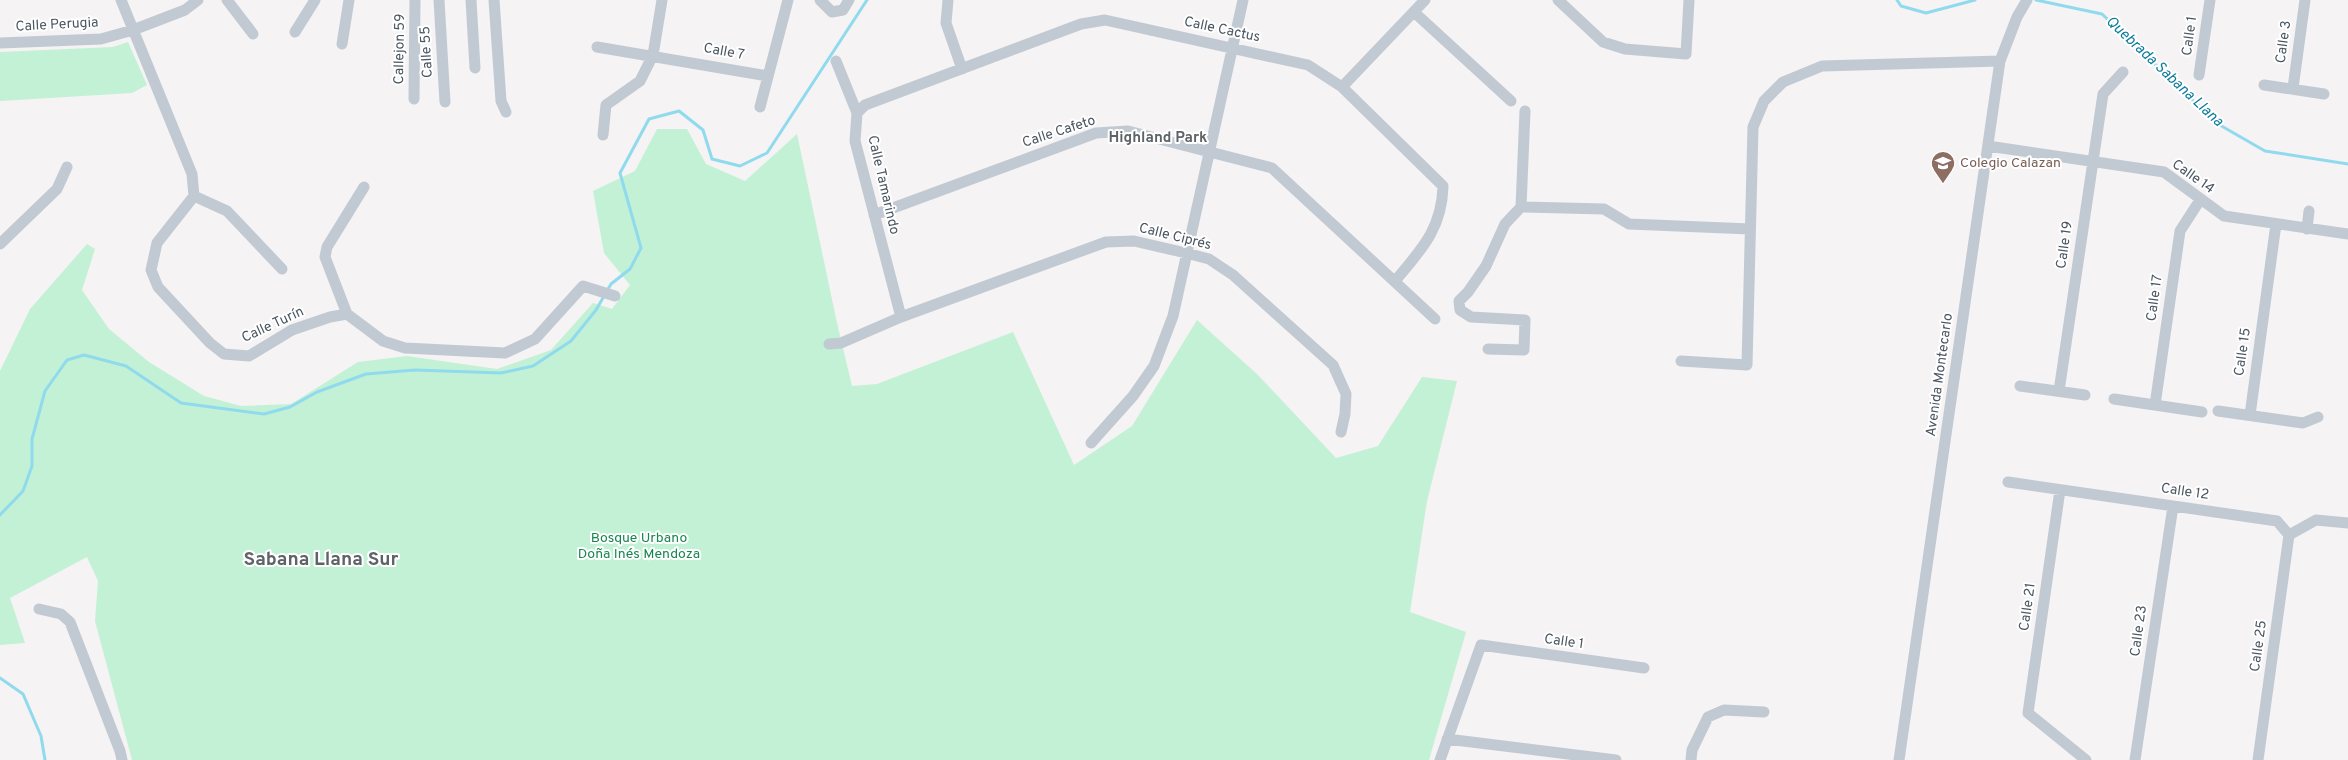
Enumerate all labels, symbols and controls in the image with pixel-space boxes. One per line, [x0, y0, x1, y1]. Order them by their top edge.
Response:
water label: Quebrada Sabana Llana [2101, 13, 2227, 132]
street label: Calle Perugia [15, 14, 99, 36]
street label: Callejon 59 [391, 14, 409, 84]
street label: Calle Cactus [1182, 14, 1262, 46]
street label: Calle 1 [2179, 15, 2201, 57]
street label: Calle 3 [2273, 20, 2295, 64]
street label: Calle 55 [417, 26, 437, 78]
street label: Calle 7 [702, 40, 746, 64]
street label: Calle Cafeto [1020, 112, 1098, 152]
district label: Highland Park [1108, 129, 1208, 148]
street label: Calle Tamarindo [863, 134, 903, 236]
school or university icon: Colegio Calazan [1930, 150, 1956, 184]
place label: Colegio Calazan [1960, 155, 2061, 172]
street label: Calle 14 [2168, 156, 2218, 198]
street label: Calle Ciprés [1137, 220, 1213, 254]
street label: Calle 19 [2053, 220, 2077, 270]
street label: Calle 17 [2143, 274, 2167, 322]
street label: Calle Turín [239, 303, 307, 347]
street label: Avenida Montecarlo [1923, 312, 1957, 438]
street label: Calle 15 [2231, 327, 2255, 377]
street label: Calle 12 [2160, 480, 2210, 504]
park label: Bosque Urbano Doña Inés Mendoza [578, 530, 700, 563]
district label: Sabana Llana Sur [244, 548, 399, 572]
street label: Calle 21 [2016, 582, 2040, 632]
street label: Calle 23 [2127, 604, 2151, 658]
street label: Calle 25 [2247, 619, 2271, 673]
street label: Calle 1 [1543, 631, 1585, 653]

